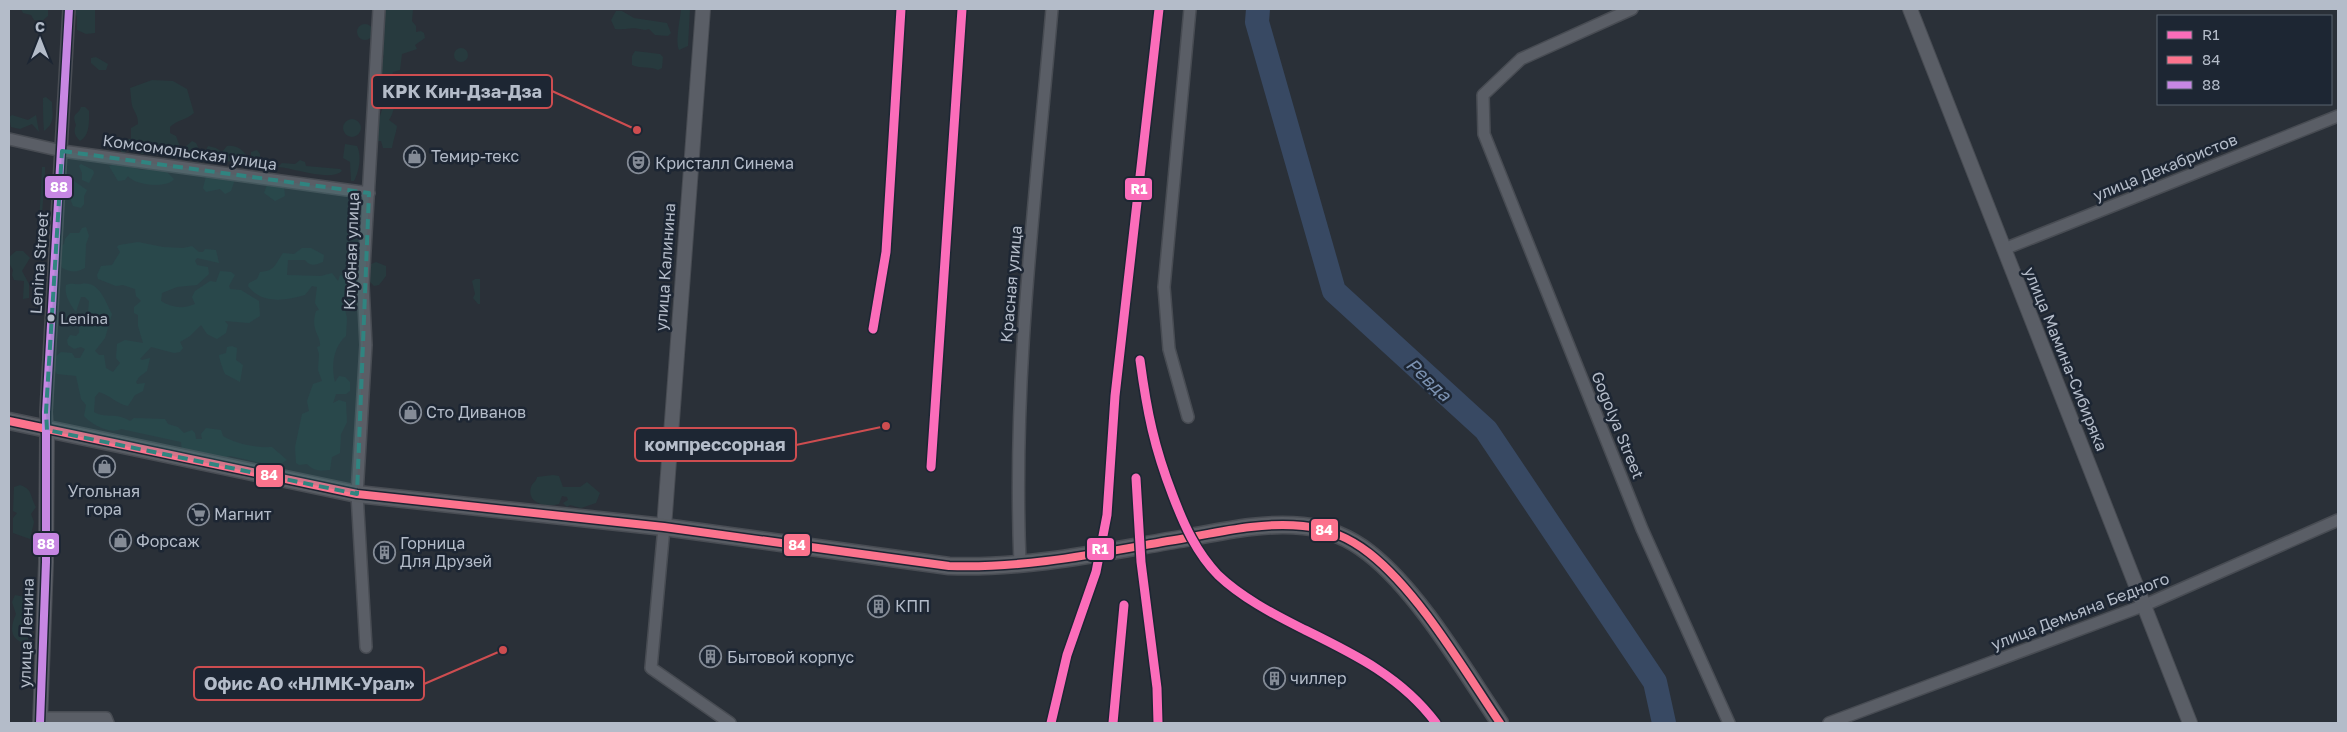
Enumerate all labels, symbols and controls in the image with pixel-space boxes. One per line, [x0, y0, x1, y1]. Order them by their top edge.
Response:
north arrow [15, 15, 65, 65]
legend [2157, 15, 2332, 105]
text: С [35, 18, 45, 35]
text: R1 [2202, 25, 2219, 43]
text: 84 [2202, 50, 2220, 68]
callout: КРК Кин-Дза-Дза [372, 75, 552, 108]
text: 88 [2202, 75, 2220, 93]
text: КРК Кин-Дза-Дза [382, 80, 542, 102]
street label: улица Декабристов [2090, 129, 2240, 205]
street label: Комсомольская улица [101, 130, 279, 174]
shop icon: Темир-текс [403, 144, 427, 168]
place label: Темир-текс [431, 146, 520, 166]
theatre icon: Кристалл Синема [627, 151, 651, 175]
place label: Кристалл Синема [655, 153, 794, 173]
line badge: 88 [44, 175, 73, 199]
line badge: R1 [1124, 177, 1153, 201]
text: 88 [50, 178, 68, 195]
text: R1 [1131, 180, 1147, 197]
street label: Клубная улица [339, 192, 363, 310]
street label: улица Калинина [651, 202, 679, 332]
street label: Lenina Street [25, 211, 53, 315]
street label: Красная улица [996, 225, 1026, 343]
street label: улица Мамина-Сибиряка [2020, 264, 2112, 454]
place label: Lenina [60, 309, 108, 327]
marker: Lenina [46, 313, 56, 323]
water label: Ревда [1402, 353, 1457, 406]
street label: Gogolya Street [1587, 368, 1649, 482]
shop icon: Сто Диванов [398, 400, 422, 424]
place label: Сто Диванов [426, 402, 526, 422]
callout: компрессорная [635, 428, 796, 461]
text: компрессорная [645, 433, 785, 455]
shop icon: Угольная гора [92, 455, 116, 479]
line badge: 84 [255, 464, 284, 488]
text: 84 [260, 466, 278, 483]
place label: Угольная гора [68, 481, 140, 519]
supermarket icon: Магнит [186, 502, 210, 526]
place label: Магнит [214, 504, 272, 524]
line badge: 84 [1310, 518, 1339, 542]
text: 84 [1315, 521, 1333, 538]
shop icon: Форсаж [108, 529, 132, 553]
place label: Форсаж [136, 531, 200, 551]
line badge: 88 [32, 532, 60, 556]
place label: Горница Для Друзей [400, 533, 492, 571]
line badge: 84 [783, 533, 811, 557]
text: 88 [37, 535, 55, 552]
text: 84 [788, 536, 806, 553]
line badge: R1 [1086, 537, 1115, 561]
building icon: Горница Для Друзей [372, 540, 396, 564]
text: R1 [1092, 540, 1108, 557]
street label: улица Демьяна Бедного [1988, 568, 2172, 654]
street label: улица Ленина [14, 578, 38, 688]
building icon: КПП [867, 594, 891, 618]
place label: КПП [895, 596, 930, 616]
building icon: Бытовой корпус [699, 645, 723, 669]
place label: Бытовой корпус [727, 647, 855, 667]
building icon: чиллер [1262, 666, 1286, 690]
callout: Офис АО «НЛМК-Урал» [194, 667, 424, 700]
place label: чиллер [1290, 668, 1347, 688]
text: Офис АО «НЛМК-Урал» [204, 672, 415, 694]

